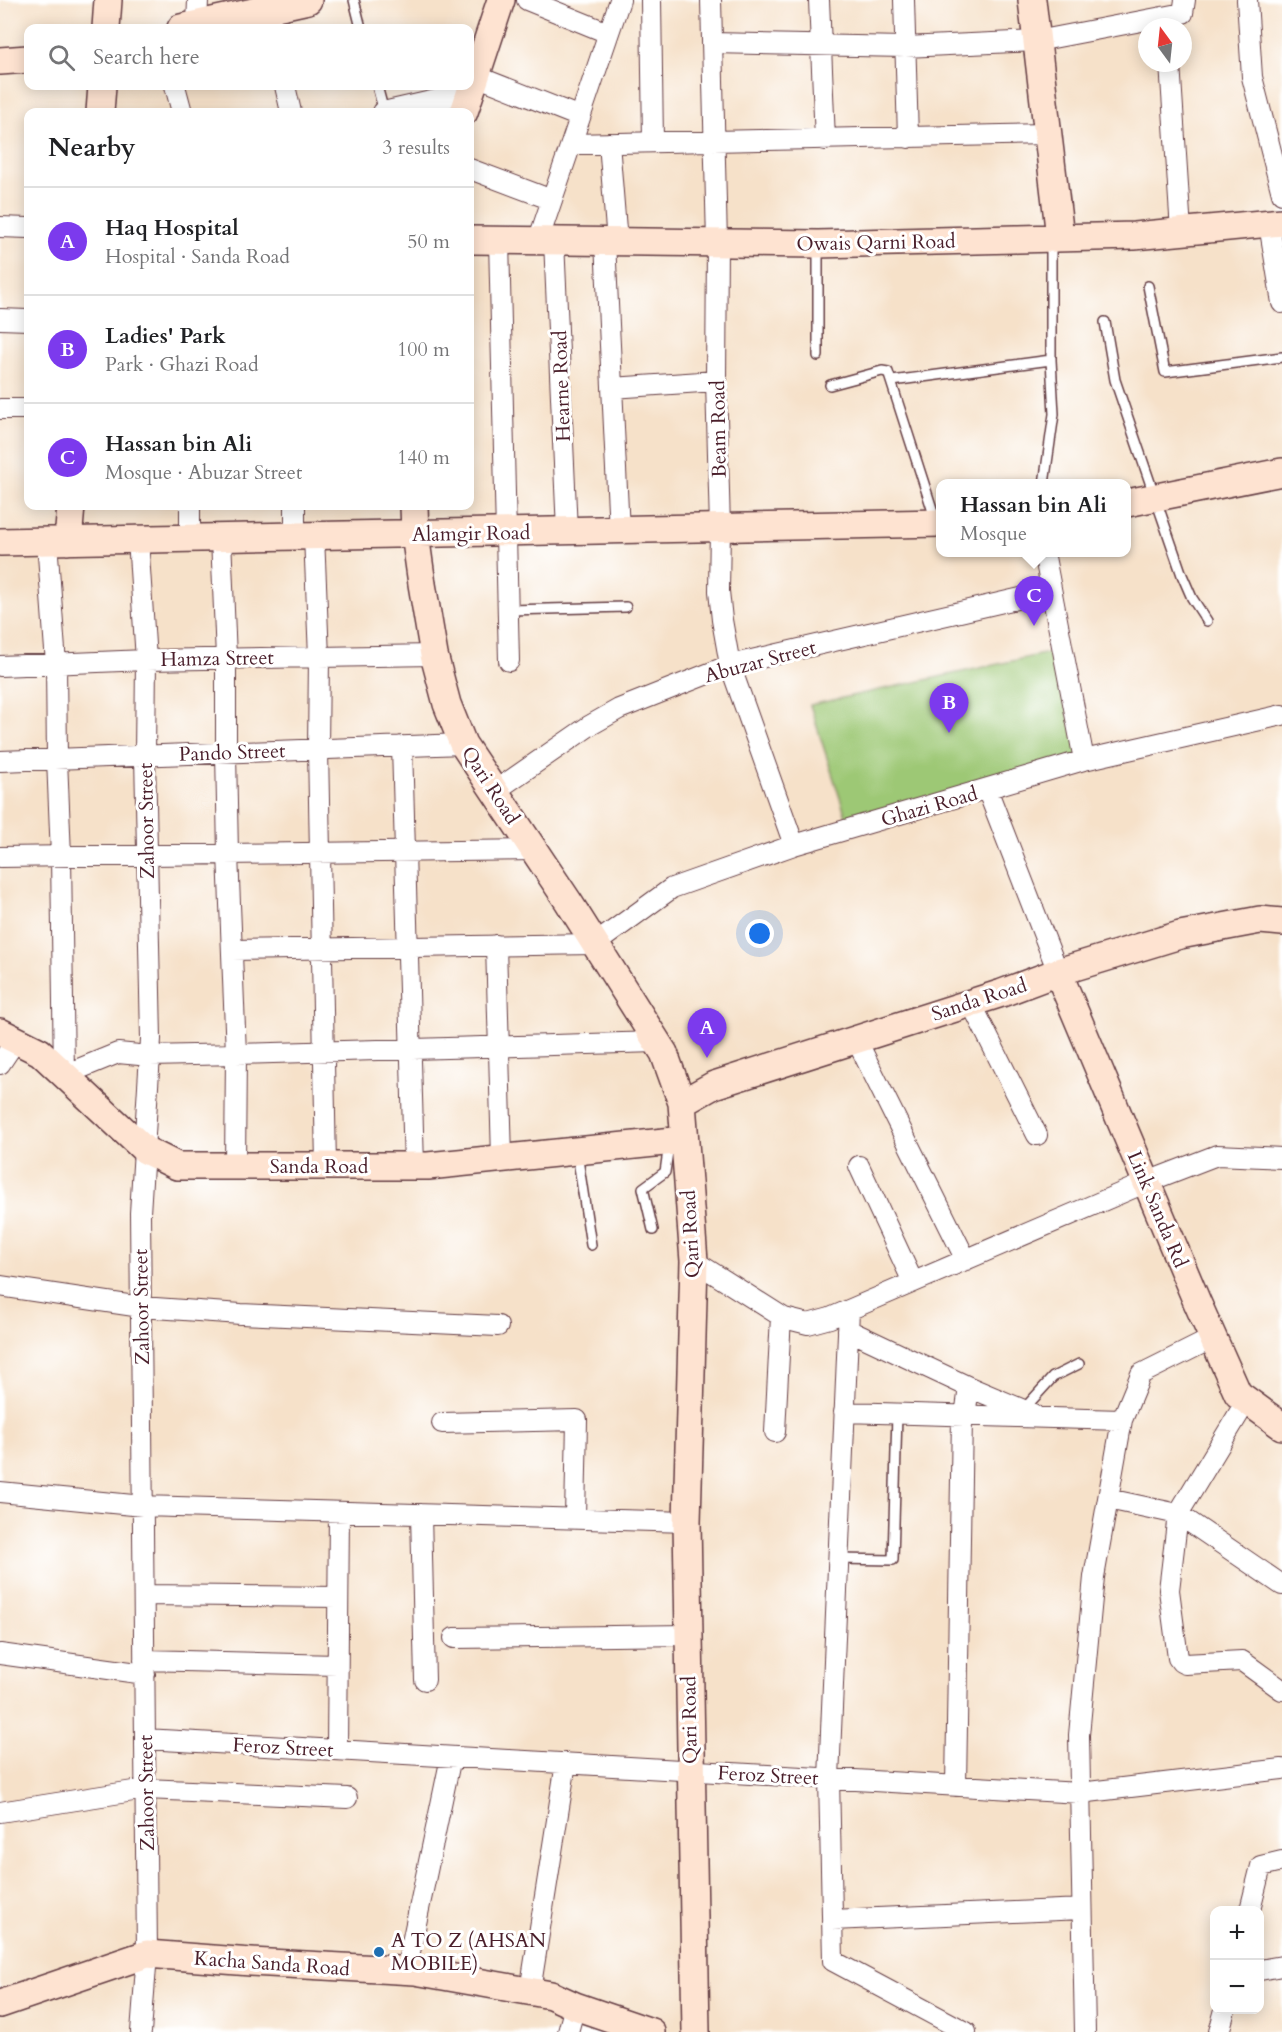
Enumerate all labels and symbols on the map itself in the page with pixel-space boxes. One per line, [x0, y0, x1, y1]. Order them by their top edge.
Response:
north arrow [1138, 18, 1192, 72]
street label: Owais Qarni Road [796, 228, 956, 257]
street label: Hearne Road [546, 329, 577, 442]
street label: Beam Road [704, 380, 733, 478]
street label: Alamgir Road [412, 519, 531, 548]
pin: C [1014, 576, 1054, 626]
street label: Abuzar Street [701, 633, 819, 689]
street label: Hamza Street [160, 644, 275, 673]
pin: B [930, 684, 968, 733]
street label: Pando Street [178, 737, 287, 768]
street label: Qari Road [455, 741, 526, 830]
street label: Zahoor Street [132, 762, 161, 879]
street label: Ghazi Road [878, 780, 981, 833]
your location [745, 919, 774, 948]
street label: Sanda Road [928, 971, 1031, 1028]
pin: A [688, 1008, 726, 1058]
street label: Link Sanda Rd [1121, 1147, 1194, 1272]
street label: Sanda Road [270, 1153, 369, 1180]
street label: Qari Road [675, 1189, 706, 1279]
street label: Zahoor Street [127, 1248, 156, 1365]
street label: Qari Road [675, 1675, 704, 1764]
street label: Feroz Street [232, 1731, 335, 1764]
street label: Zahoor Street [132, 1734, 161, 1851]
street label: Feroz Street [717, 1759, 820, 1792]
place label: A TO Z (AHSAN MOBILE) [391, 1927, 546, 1977]
street label: Kacha Sanda Road [193, 1945, 351, 1982]
marker: A TO Z (AHSAN MOBILE) [372, 1945, 386, 1959]

